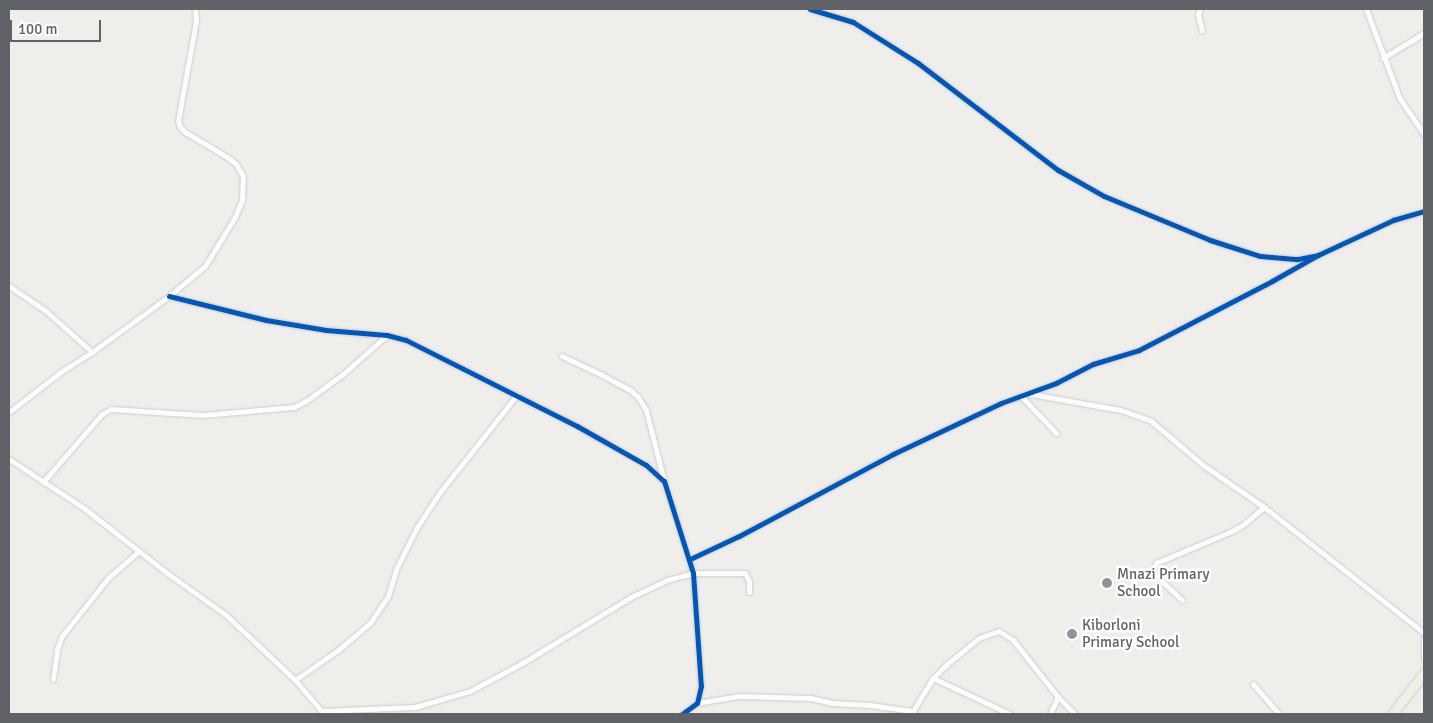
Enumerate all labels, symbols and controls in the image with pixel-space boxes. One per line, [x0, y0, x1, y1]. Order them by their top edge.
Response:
scale bar [12, 10, 104, 42]
text: 100 m [18, 20, 58, 38]
place label: Mnazi Primary School [1117, 565, 1210, 600]
marker: Mnazi Primary School [1101, 577, 1113, 589]
place label: Kiborloni Primary School [1082, 616, 1179, 651]
marker: Kiborloni Primary School [1066, 628, 1078, 640]

